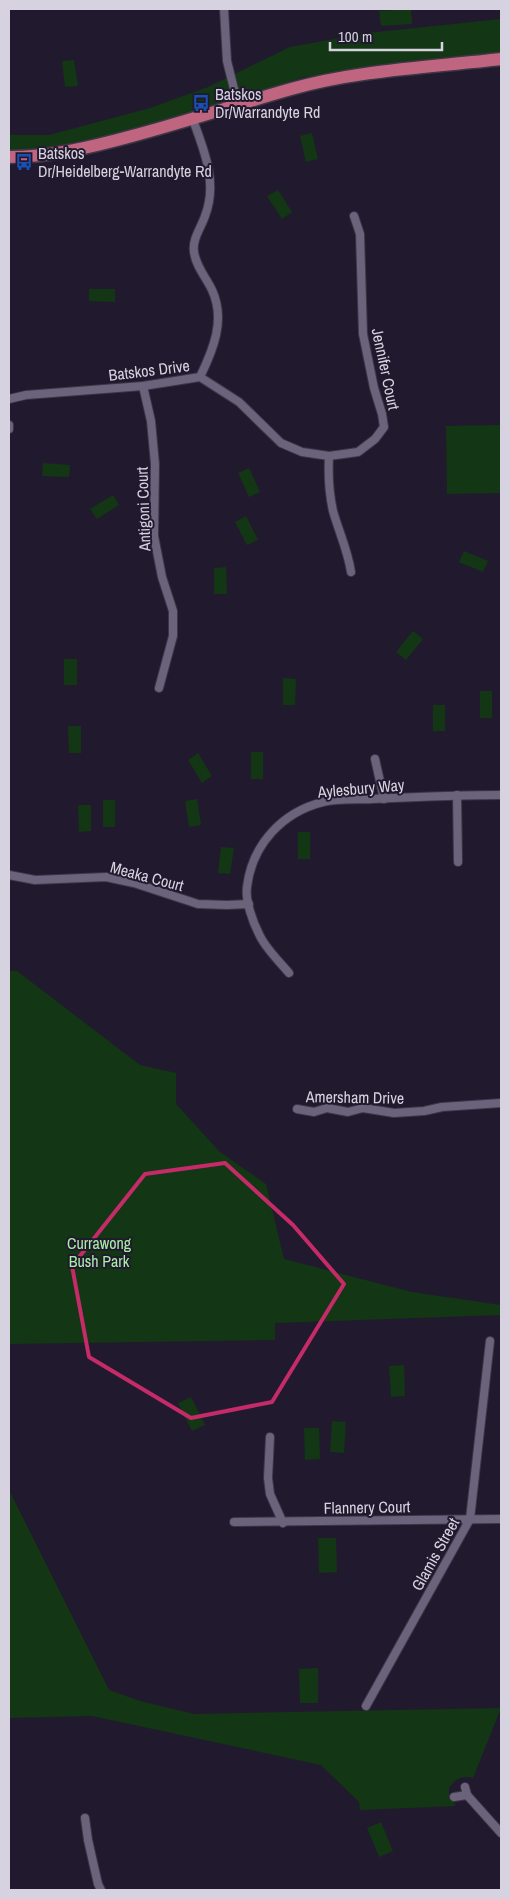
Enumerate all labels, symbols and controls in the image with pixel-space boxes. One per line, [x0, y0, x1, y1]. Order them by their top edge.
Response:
scale bar [330, 20, 442, 52]
text: 100 m [338, 26, 372, 47]
place label: Batskos Dr/Warrandyte Rd [215, 83, 320, 123]
bus stop icon: Batskos Dr/Warrandyte Rd [191, 93, 211, 113]
place label: Batskos Dr/Heidelberg-Warrandyte Rd [38, 142, 212, 182]
bus stop icon: Batskos Dr/Heidelberg-Warrandyte Rd [14, 152, 34, 172]
street label: Jennifer Court [367, 326, 405, 412]
street label: Batskos Drive [107, 354, 191, 386]
street label: Antigoni Court [131, 466, 156, 553]
street label: Aylesbury Way [316, 773, 406, 803]
street label: Meaka Court [108, 856, 186, 896]
street label: Amersham Drive [305, 1085, 404, 1109]
park label: Currawong Bush Park [67, 1232, 132, 1272]
street label: Flannery Court [323, 1495, 411, 1519]
street label: Glamis Street [406, 1513, 464, 1594]

